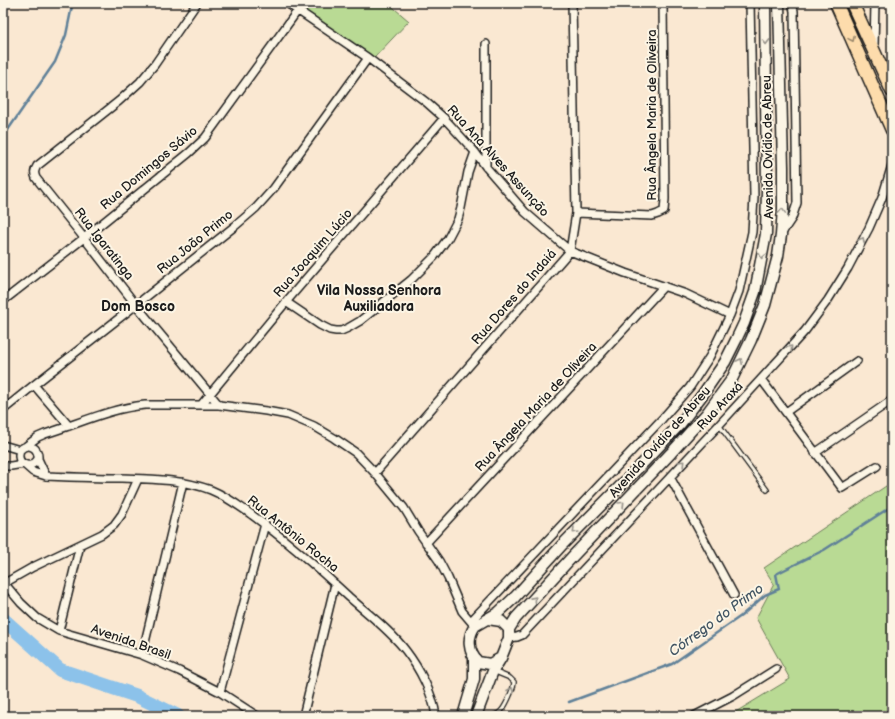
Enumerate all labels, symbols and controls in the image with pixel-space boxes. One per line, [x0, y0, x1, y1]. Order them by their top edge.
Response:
street label: Rua Ângela Maria de Oliveira [643, 29, 660, 201]
one-way arrow [847, 34, 855, 42]
one-way arrow [762, 39, 770, 45]
street label: Avenida Ovídio de Abreu [759, 75, 777, 219]
street label: Rua Ana Alves Assunção [444, 102, 552, 220]
street label: Rua Domingos Sávio [97, 123, 201, 213]
street label: Rua Igaratinga [71, 205, 137, 283]
street label: Rua Joaquim Lúcio [270, 205, 356, 301]
street label: Rua João Primo [154, 207, 236, 277]
one-way arrow [778, 208, 787, 214]
one-way arrow [858, 237, 865, 245]
street label: Rua Dores do Indaiá [468, 246, 560, 348]
one-way arrow [758, 253, 767, 259]
district label: Vila Nossa Senhora Auxiliadora [317, 282, 441, 315]
district label: Dom Bosco [101, 298, 175, 315]
street label: Rua Ângela Maria de Oliveira [471, 338, 600, 475]
one-way arrow [785, 345, 793, 353]
one-way arrow [735, 358, 743, 366]
street label: Rua Araxá [694, 379, 746, 433]
street label: Avenida Ovídio de Abreu [606, 383, 714, 501]
one-way arrow [677, 461, 684, 468]
street label: Rua Antônio Rocha [244, 492, 342, 576]
one-way arrow [618, 501, 625, 509]
one-way arrow [572, 526, 580, 534]
water label: Córrego do Primo [665, 580, 767, 660]
one-way arrow [529, 596, 536, 604]
street label: Avenida Brasil [89, 621, 173, 663]
one-way arrow [506, 687, 514, 695]

